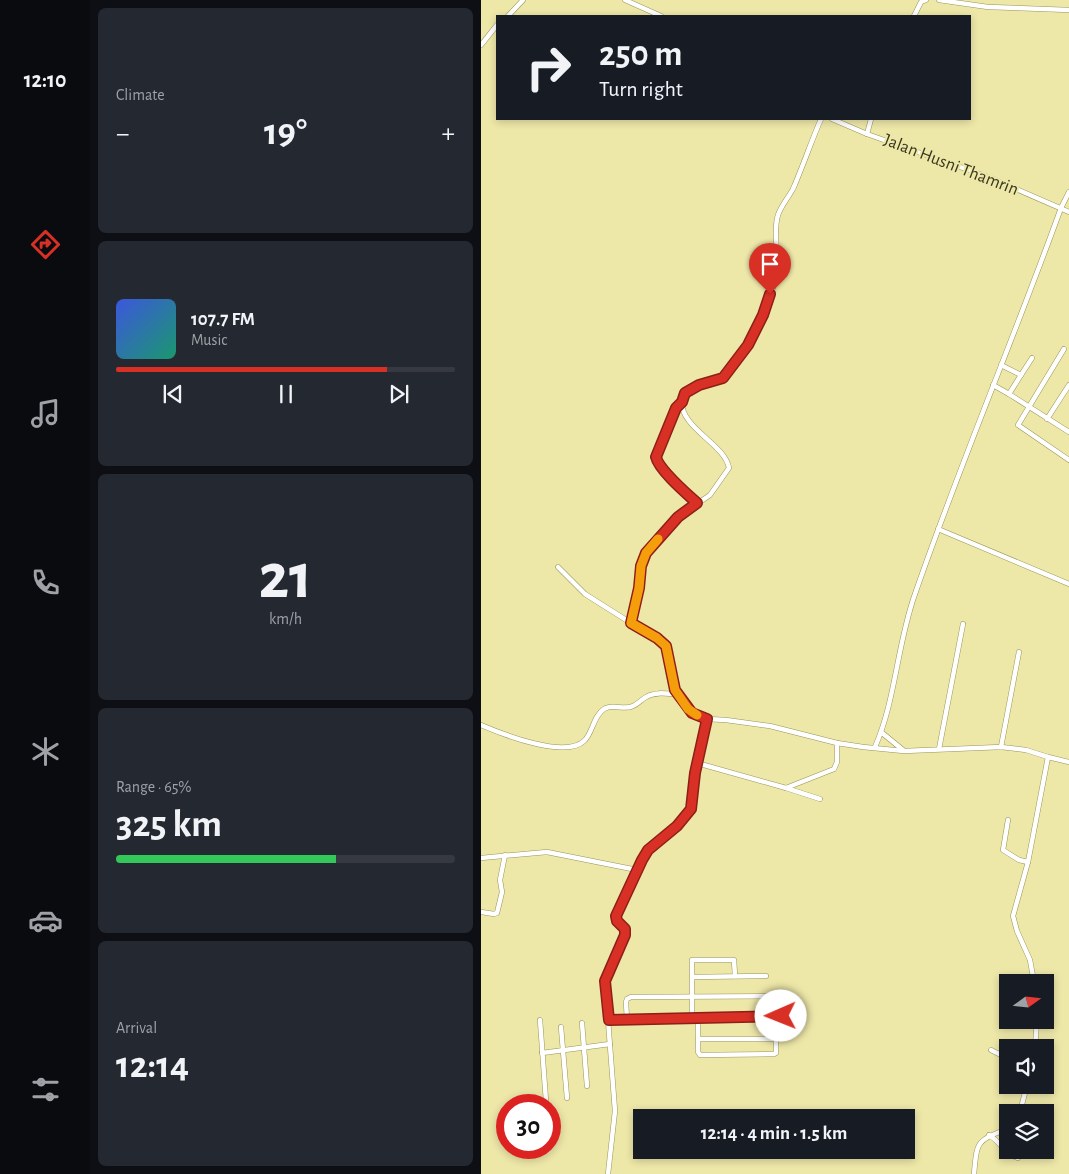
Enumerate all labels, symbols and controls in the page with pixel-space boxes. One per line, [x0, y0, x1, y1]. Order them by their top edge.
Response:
icon: right [516, 35, 581, 100]
text: 250 m [599, 37, 682, 72]
text: 12:10 [24, 69, 66, 91]
text: Turn right [599, 78, 683, 100]
text: Climate [116, 87, 165, 103]
text: 19° [264, 114, 307, 152]
text: − [116, 120, 129, 148]
text: + [442, 120, 455, 148]
street label: Jalan Husni Thamrin [881, 131, 1021, 199]
icon: directions [28, 227, 63, 262]
pin [749, 243, 791, 294]
icon: arrive [756, 250, 784, 278]
text: 107.7 FM [191, 310, 255, 329]
text: Music [191, 332, 227, 348]
icon: previous [159, 380, 187, 408]
icon: pause [272, 380, 300, 408]
icon: next [385, 380, 413, 408]
icon: music [28, 396, 63, 431]
text: 21 [258, 545, 313, 610]
icon: phone [28, 565, 63, 600]
text: km/h [269, 611, 302, 627]
icon: climate [28, 734, 63, 769]
text: Range · 65% [116, 779, 192, 795]
text: 325 km [116, 806, 222, 844]
icon: car [28, 903, 63, 938]
north arrow [999, 974, 1053, 1029]
map controls [999, 974, 1054, 1159]
position arrow [754, 989, 806, 1041]
text: Arrival [116, 1020, 157, 1036]
button: sound [999, 1039, 1054, 1094]
text: 12:14 [116, 1047, 189, 1085]
icon: filters [28, 1072, 63, 1107]
speed limit sign: 30 [496, 1094, 561, 1159]
button: layers [999, 1104, 1054, 1159]
text: 12:14 · 4 min · 1.5 km [701, 1124, 847, 1143]

